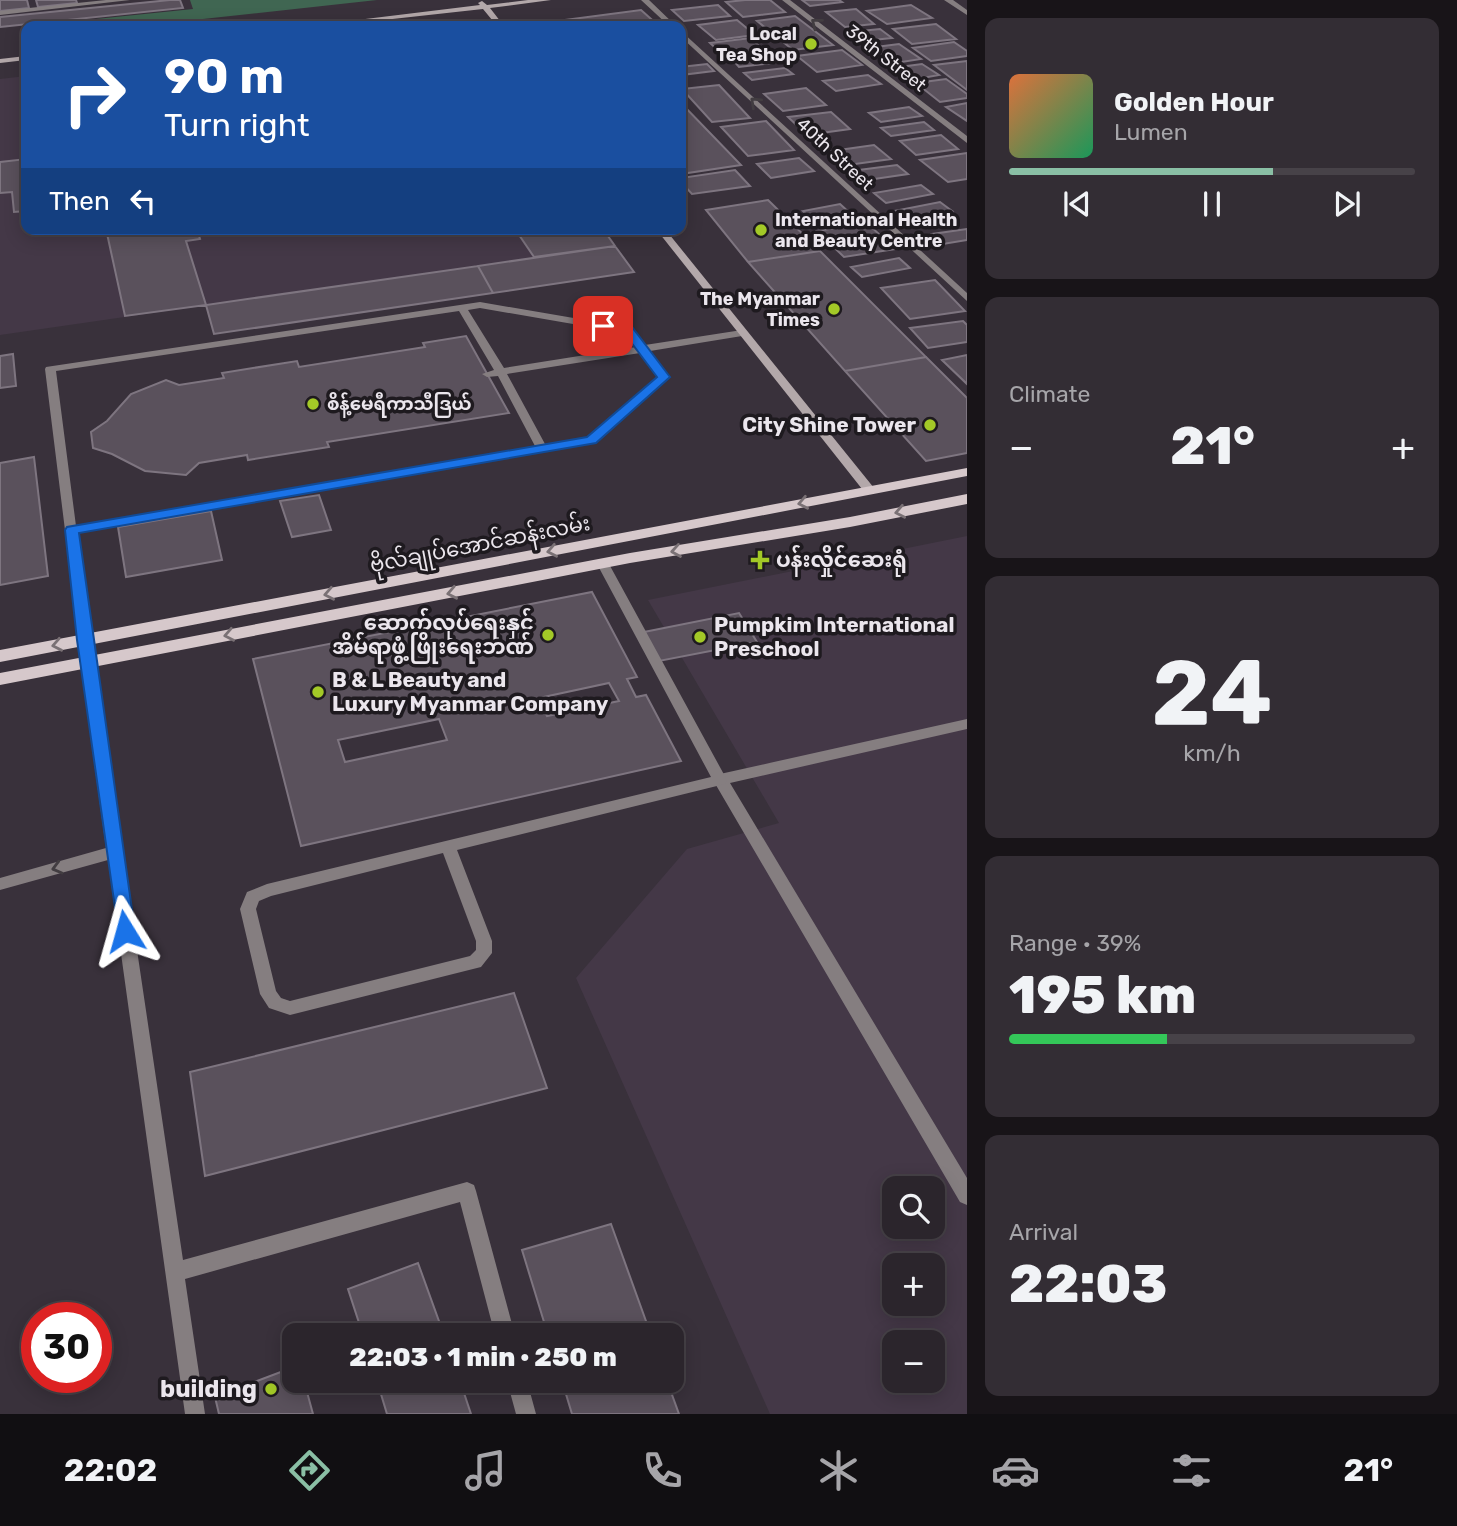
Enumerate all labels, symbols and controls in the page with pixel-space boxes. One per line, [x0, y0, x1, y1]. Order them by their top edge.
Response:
one-way arrow [811, 19, 824, 32]
street label: 39th Street [841, 20, 931, 96]
place label: Local Tea Shop [716, 23, 797, 66]
marker: Local Tea Shop [803, 36, 819, 52]
text: 90 m [164, 47, 284, 105]
icon: right [49, 49, 140, 140]
text: Golden Hour [1114, 87, 1274, 118]
one-way arrow [750, 98, 763, 110]
text: Turn right [164, 106, 309, 144]
street label: 40th Street [792, 113, 878, 195]
text: Lumen [1114, 118, 1188, 146]
icon: left [124, 182, 162, 220]
icon: previous [1058, 185, 1096, 223]
icon: pause [1193, 185, 1231, 223]
icon: next [1328, 185, 1366, 223]
text: Then [49, 186, 110, 217]
place label: International Health and Beauty Centre [775, 209, 957, 252]
marker: International Health and Beauty Centre [753, 222, 769, 238]
place label: The Myanmar Times [700, 288, 820, 331]
pin [573, 296, 633, 356]
marker: The Myanmar Times [826, 301, 842, 317]
icon: arrive [584, 307, 622, 345]
text: Climate [1009, 380, 1090, 408]
place label: စိန့်မေရီကာသီဒြယ် [327, 392, 471, 418]
marker: စိန့်မေရီကာသီဒြယ် [305, 396, 321, 412]
place label: City Shine Tower [742, 412, 916, 437]
text: 21° [1170, 415, 1255, 477]
marker: City Shine Tower [922, 417, 938, 433]
text: − [1009, 424, 1034, 470]
text: + [1391, 424, 1415, 470]
one-way arrow [797, 495, 809, 510]
one-way arrow [894, 504, 906, 519]
street label: ဗိုလ်ချုပ်အောင်ဆန်းလမ်း [367, 507, 593, 583]
one-way arrow [546, 543, 558, 558]
one-way arrow [670, 543, 682, 558]
place label: ပန်းလှိုင်ဆေးရုံ [776, 544, 907, 577]
marker: ပန်းလှိုင်ဆေးရုံ [750, 550, 770, 570]
one-way arrow [446, 584, 458, 599]
one-way arrow [323, 585, 335, 600]
place label: ဆောက်လုပ်ရေးနှင့် အိမ်ရာဖွံ့ဖြိုးရေးဘဏ် [332, 607, 534, 664]
place label: Pumpkim International Preschool [714, 612, 955, 661]
one-way arrow [223, 627, 235, 642]
marker: ဆောက်လုပ်ရေးနှင့် အိမ်ရာဖွံ့ဖြိုးရေးဘဏ် [540, 627, 556, 643]
marker: Pumpkim International Preschool [692, 629, 708, 645]
one-way arrow [51, 637, 63, 652]
text: 24 [1152, 639, 1272, 747]
place label: B & L Beauty and Luxury Myanmar Company [332, 667, 609, 716]
marker: B & L Beauty and Luxury Myanmar Company [310, 684, 326, 700]
text: km/h [1183, 739, 1241, 767]
one-way arrow [51, 860, 63, 874]
position arrow [88, 894, 162, 968]
text: Range · 39% [1009, 929, 1141, 957]
text: 195 km [1009, 964, 1196, 1026]
map controls [882, 1176, 945, 1393]
button: search [882, 1176, 945, 1239]
text: Arrival [1009, 1218, 1078, 1246]
button: + [882, 1253, 945, 1316]
text: 22:03 [1009, 1253, 1167, 1315]
speed limit sign: 30 [21, 1302, 112, 1393]
button: − [882, 1330, 945, 1393]
text: 22:03 · 1 min · 250 m [349, 1342, 617, 1373]
place label: building [160, 1375, 257, 1403]
marker: building [263, 1381, 279, 1397]
icon: directions [285, 1446, 334, 1495]
icon: music [461, 1446, 510, 1495]
icon: phone [638, 1446, 687, 1495]
icon: climate [814, 1446, 863, 1495]
icon: car [991, 1446, 1040, 1495]
icon: filters [1167, 1446, 1216, 1495]
text: 22:02 [64, 1451, 157, 1489]
text: 21° [1343, 1451, 1393, 1489]

